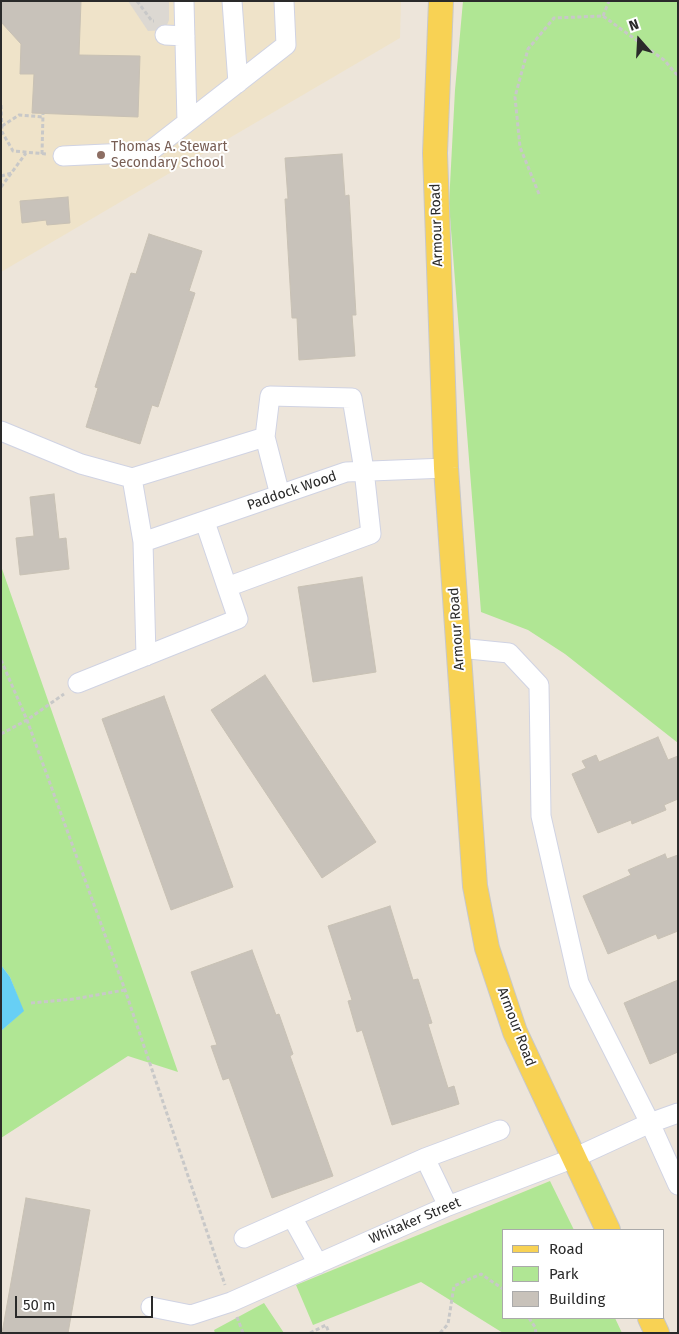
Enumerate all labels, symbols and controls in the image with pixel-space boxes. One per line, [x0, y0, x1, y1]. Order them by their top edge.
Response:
north arrow [614, 15, 664, 65]
text: N [627, 16, 641, 35]
place label: Thomas A. Stewart Secondary School [111, 139, 228, 172]
marker: Thomas A. Stewart Secondary School [95, 149, 107, 161]
street label: Armour Road [427, 183, 447, 267]
street label: Paddock Wood [245, 468, 339, 514]
street label: Armour Road [446, 587, 468, 671]
street label: Armour Road [493, 985, 539, 1069]
street label: Whitaker Street [367, 1194, 463, 1248]
legend [502, 1229, 664, 1319]
text: Road [549, 1240, 584, 1258]
text: Park [549, 1265, 579, 1283]
scale bar [18, 1286, 155, 1318]
text: Building [549, 1290, 605, 1308]
text: 50 m [23, 1296, 56, 1314]

